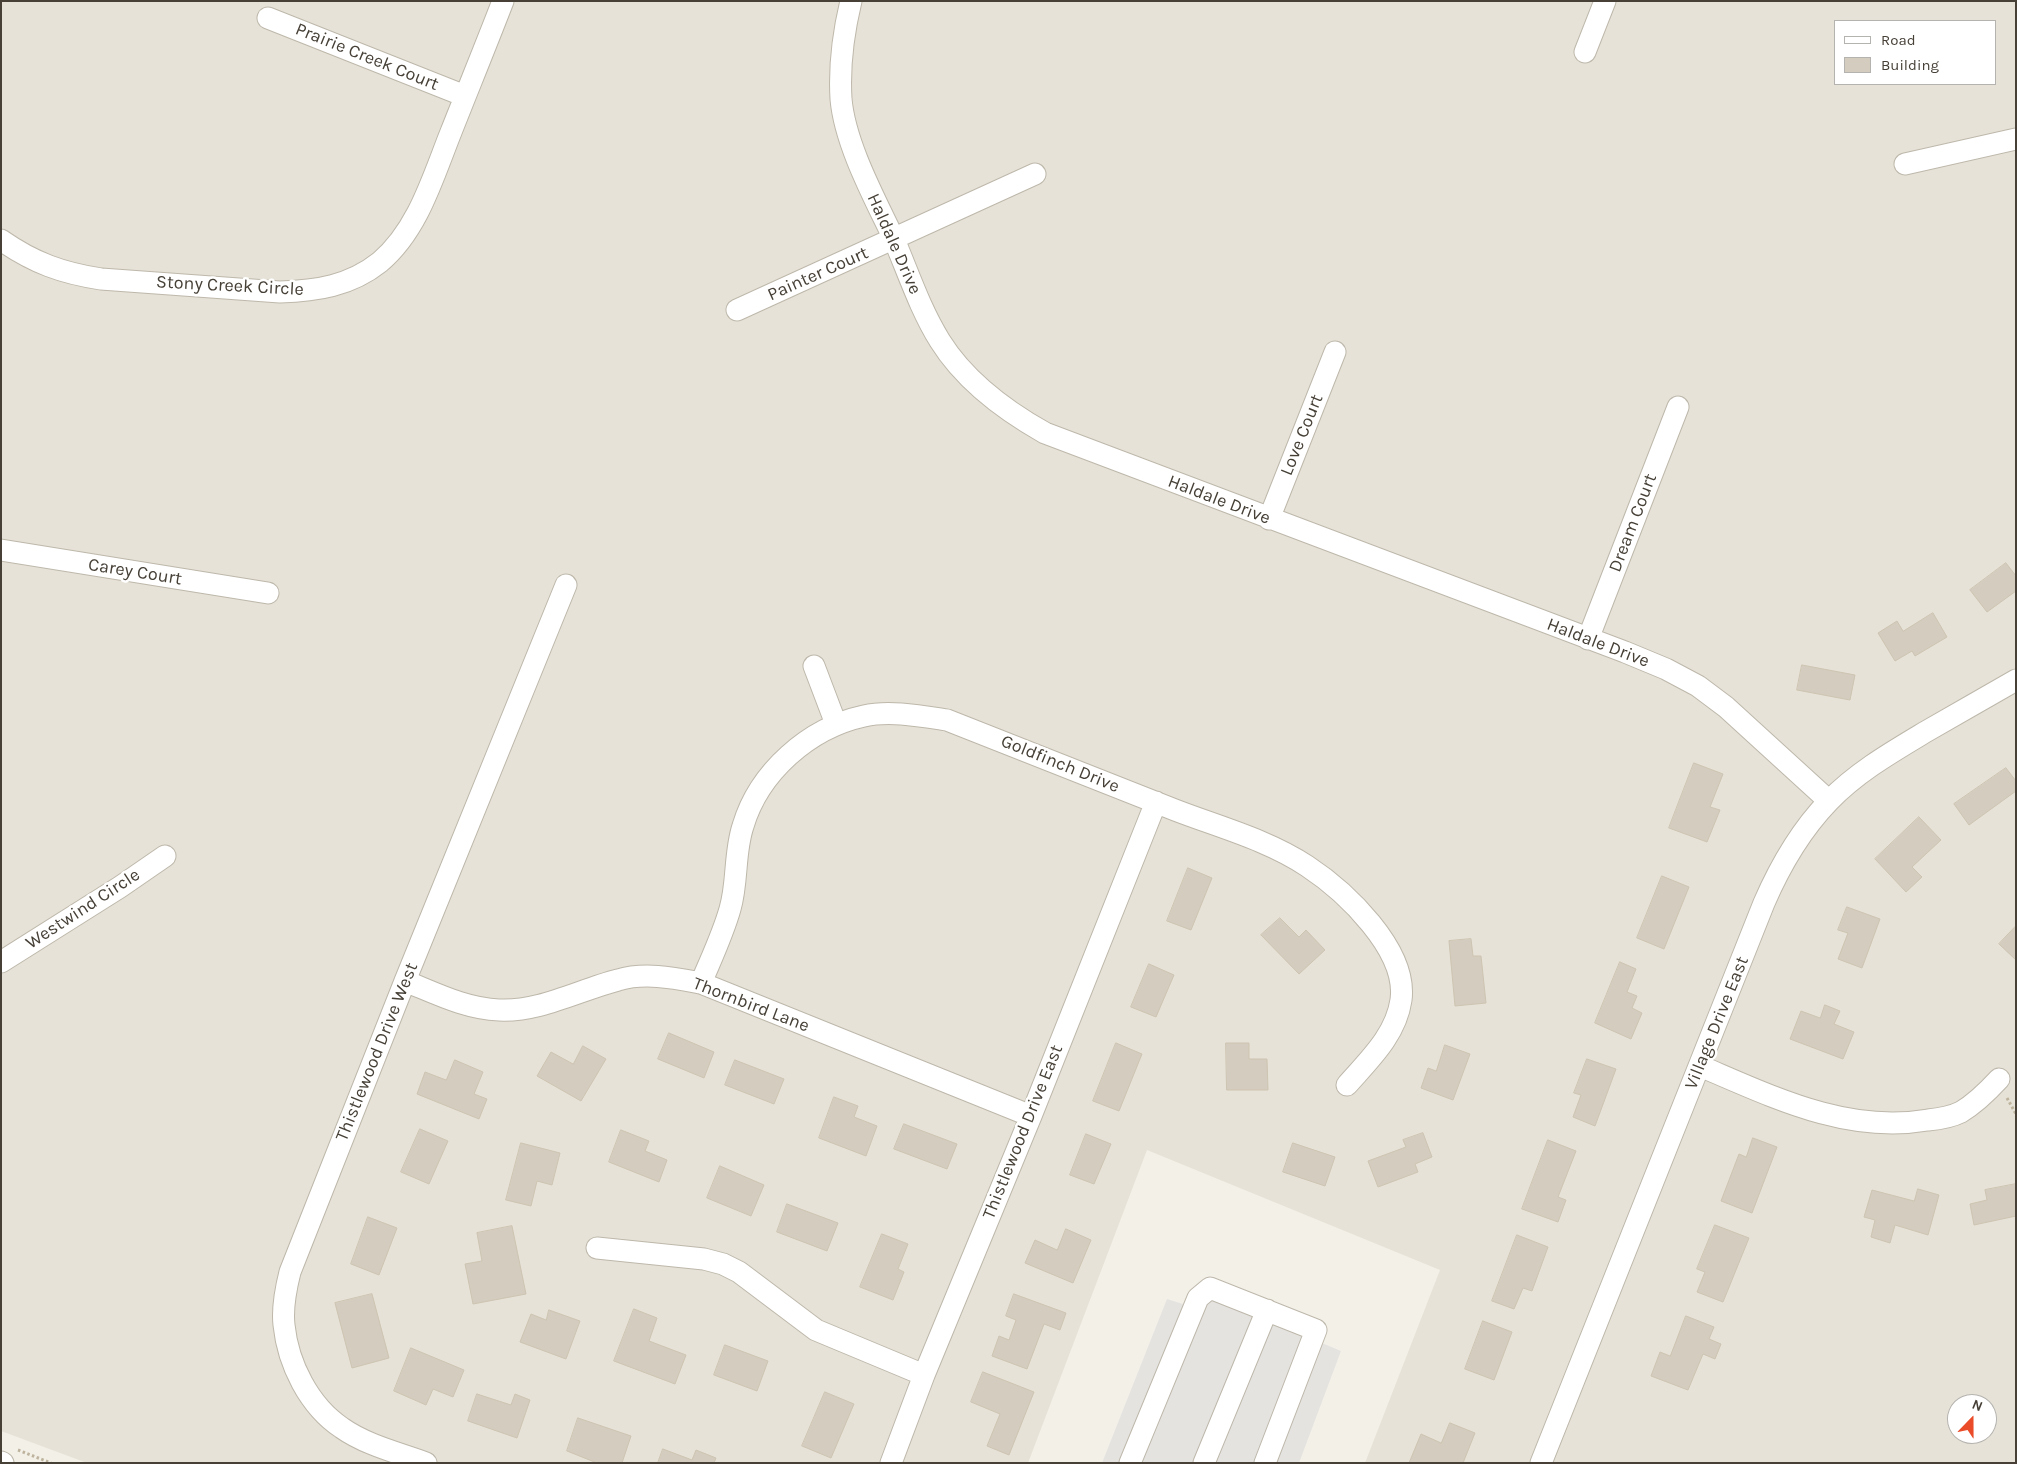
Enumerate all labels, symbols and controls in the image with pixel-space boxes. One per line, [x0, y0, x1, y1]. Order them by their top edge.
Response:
street label: Prairie Creek Court [292, 18, 442, 96]
legend [1834, 20, 1997, 85]
text: Road [1881, 31, 1916, 49]
text: Building [1881, 56, 1939, 74]
street label: Haldale Drive [862, 190, 926, 298]
street label: Painter Court [764, 242, 872, 306]
street label: Stony Creek Circle [156, 271, 304, 301]
street label: Love Court [1276, 391, 1328, 479]
street label: Haldale Drive [1165, 471, 1273, 529]
street label: Dream Court [1604, 471, 1662, 575]
street label: Carey Court [87, 554, 183, 590]
street label: Haldale Drive [1544, 614, 1652, 672]
street label: Goldfinch Drive [998, 730, 1122, 798]
street label: Westwind Circle [22, 864, 144, 954]
street label: Village Drive East [1680, 953, 1754, 1093]
street label: Thistlewood Drive West [331, 960, 423, 1144]
street label: Thornbird Lane [690, 973, 812, 1037]
street label: Thistlewood Drive East [978, 1042, 1068, 1222]
north arrow [1947, 1394, 1997, 1444]
text: N [1970, 1396, 1985, 1415]

